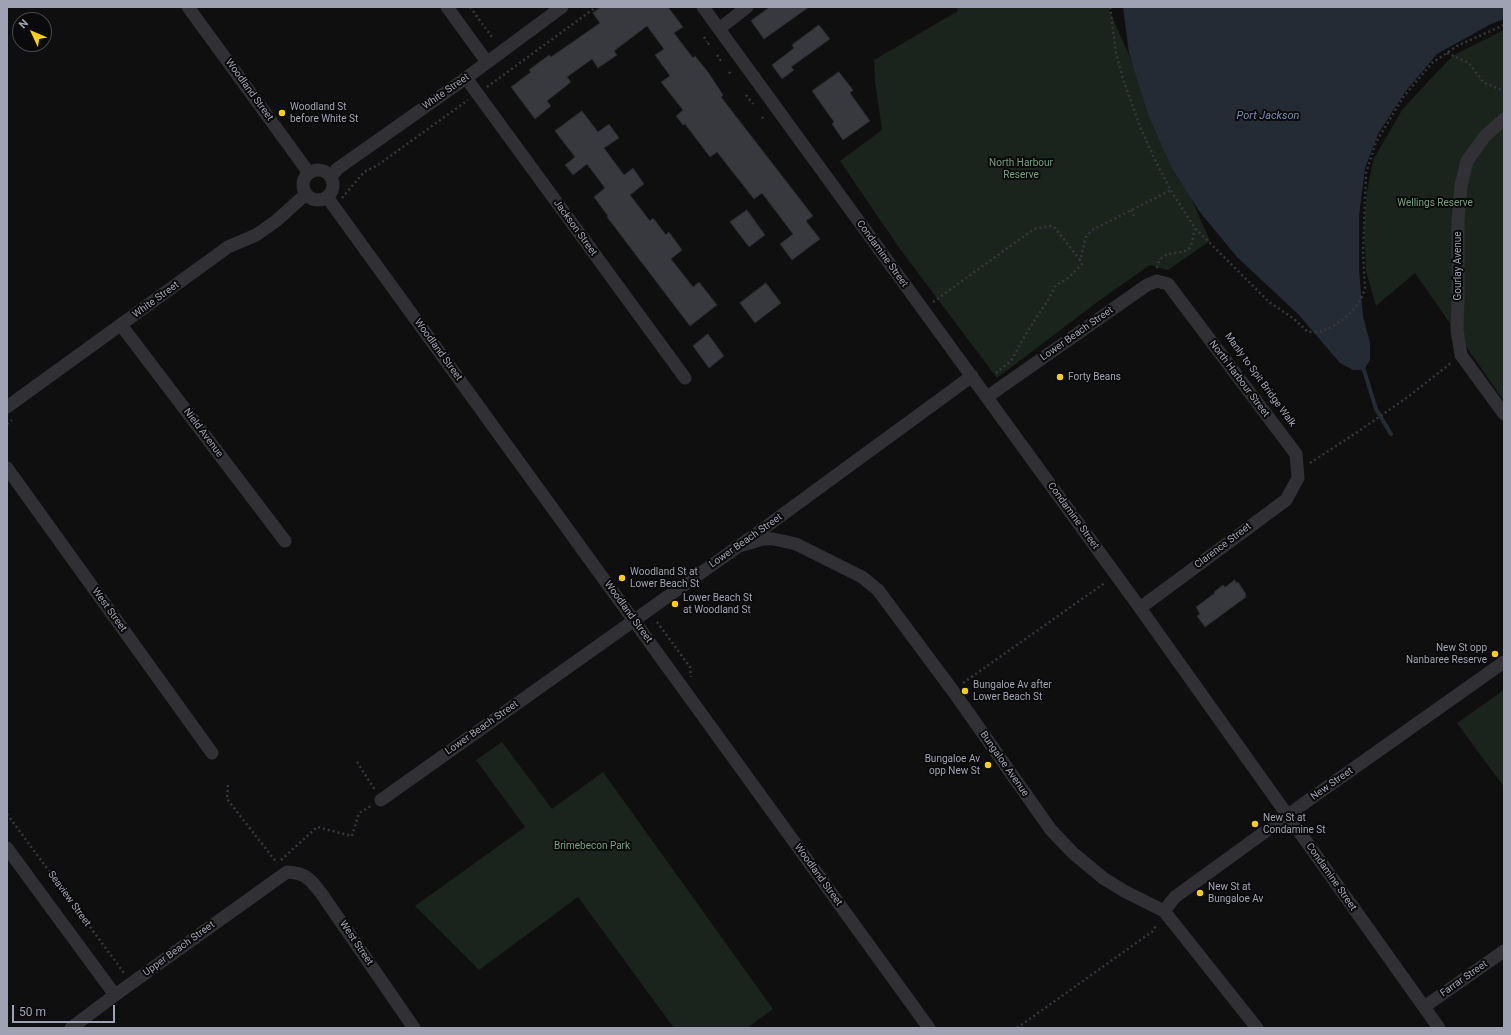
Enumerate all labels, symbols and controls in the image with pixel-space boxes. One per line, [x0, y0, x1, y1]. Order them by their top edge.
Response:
north arrow [12, 12, 52, 52]
text: N [16, 17, 31, 31]
street label: Woodland Street [222, 57, 276, 123]
street label: White Street [420, 72, 472, 112]
place label: Woodland St before White St [290, 101, 358, 124]
marker: Woodland St before White St [277, 108, 287, 118]
water label: Port Jackson [1237, 109, 1299, 123]
park label: North Harbour Reserve [989, 157, 1053, 180]
park label: Wellings Reserve [1397, 197, 1473, 209]
street label: Jackson Street [551, 198, 599, 258]
street label: Condamine Street [854, 218, 910, 290]
street label: Gourlay Avenue [1452, 231, 1464, 301]
street label: White Street [131, 279, 181, 321]
street label: Lower Beach Street [1038, 304, 1116, 364]
street label: Woodland Street [411, 317, 465, 383]
street label: Manly to Spit Bridge Walk [1222, 331, 1298, 429]
street label: North Harbour Street [1206, 338, 1272, 420]
place label: Forty Beans [1068, 371, 1121, 383]
marker: Forty Beans [1055, 372, 1065, 382]
street label: Nield Avenue [181, 406, 225, 460]
street label: Condamine Street [1045, 480, 1101, 552]
street label: Lower Beach Street [707, 511, 785, 571]
street label: Clarence Street [1192, 521, 1254, 571]
place label: Woodland St at Lower Beach St [630, 566, 699, 590]
marker: Woodland St at Lower Beach St [617, 573, 627, 583]
street label: Woodland Street [601, 579, 655, 645]
street label: West Street [89, 586, 129, 634]
place label: Lower Beach St at Woodland St [683, 592, 752, 616]
marker: Lower Beach St at Woodland St [670, 599, 680, 609]
place label: New St opp Nanbaree Reserve [1406, 642, 1487, 666]
marker: New St opp Nanbaree Reserve [1490, 649, 1500, 659]
place label: Bungaloe Av after Lower Beach St [973, 679, 1052, 702]
marker: Bungaloe Av after Lower Beach St [960, 686, 970, 696]
street label: Lower Beach Street [443, 698, 521, 758]
street label: Bungaloe Avenue [977, 729, 1031, 799]
place label: Bungaloe Av opp New St [925, 753, 980, 776]
marker: Bungaloe Av opp New St [983, 760, 993, 770]
street label: New Street [1309, 765, 1355, 803]
place label: New St at Condamine St [1263, 812, 1326, 836]
marker: New St at Condamine St [1250, 819, 1260, 829]
park label: Brimebecon Park [554, 840, 630, 852]
street label: Condamine Street [1303, 841, 1359, 913]
street label: Woodland Street [791, 842, 845, 908]
street label: Seaview Street [45, 869, 93, 929]
place label: New St at Bungaloe Av [1208, 881, 1263, 904]
marker: New St at Bungaloe Av [1195, 888, 1205, 898]
street label: West Street [337, 918, 375, 968]
street label: Upper Beach Street [141, 919, 217, 979]
street label: Farrar Street [1438, 958, 1490, 1000]
scale bar [14, 997, 117, 1023]
text: 50 m [19, 1005, 46, 1019]

